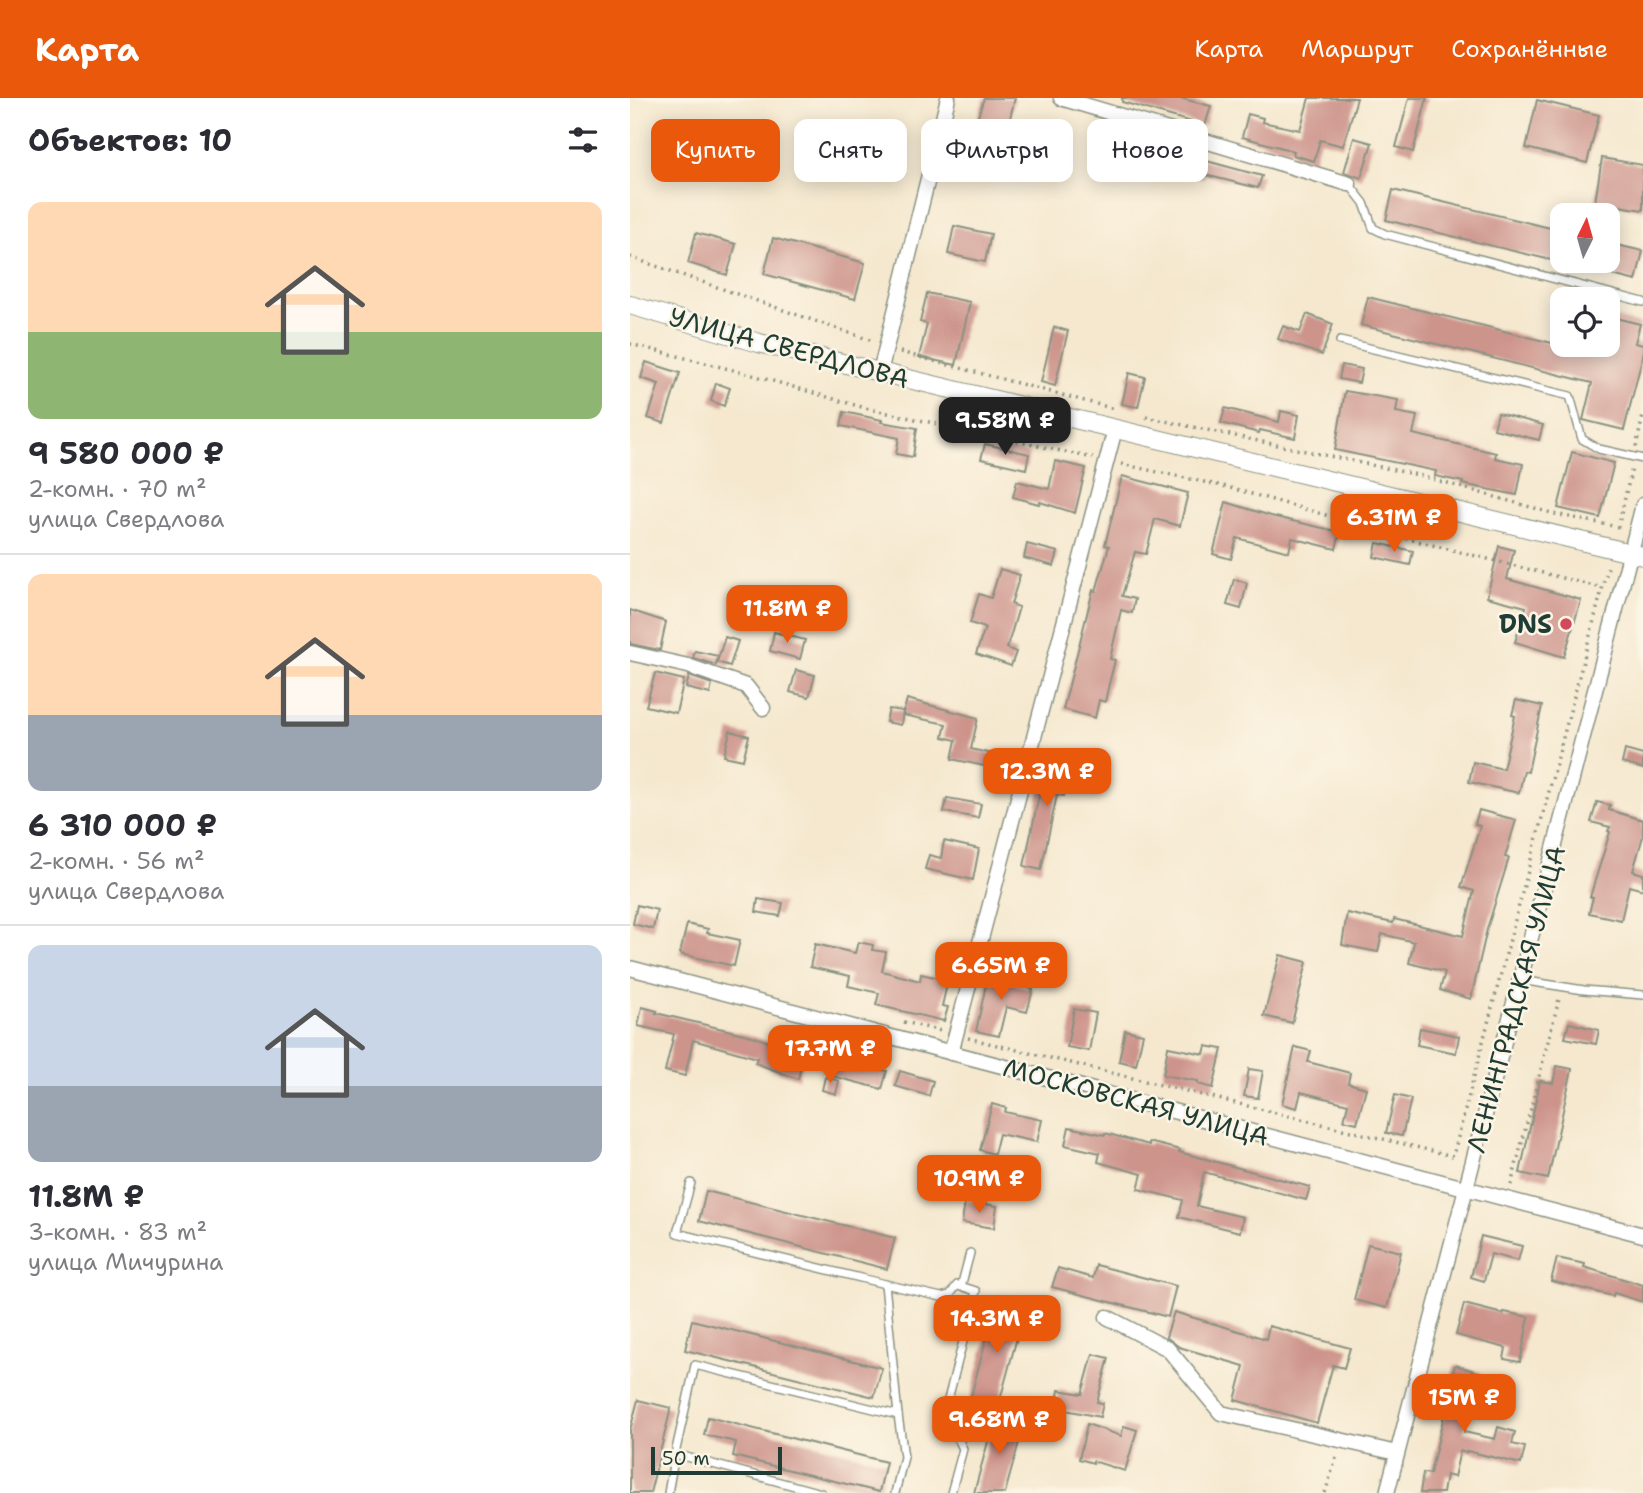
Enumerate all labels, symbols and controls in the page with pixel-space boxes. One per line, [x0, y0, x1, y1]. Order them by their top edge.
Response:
text: Карта [35, 27, 139, 72]
text: Карта [1195, 33, 1263, 65]
text: Маршрут [1301, 33, 1413, 65]
text: Сохранённые [1451, 33, 1608, 65]
chip: Купить [651, 119, 780, 182]
chip: Снять [794, 119, 907, 182]
chip: Фильтры [921, 119, 1073, 182]
chip: Новое [1087, 119, 1208, 182]
text: Объектов: 10 [28, 120, 232, 161]
icon: filters [564, 121, 602, 159]
north arrow [1550, 203, 1620, 273]
map controls [1550, 203, 1620, 357]
icon: home [252, 247, 378, 373]
button: locate [1550, 287, 1620, 357]
street label: УЛИЦА СВЕРДЛОВА [665, 299, 913, 396]
pin: 9.58M ₽ [940, 398, 1070, 457]
text: 9.58M ₽ [955, 405, 1055, 435]
text: 9 580 000 ₽ [28, 433, 224, 474]
text: 2-комн. · 70 m² [28, 474, 207, 504]
pin: 6.31M ₽ [1329, 494, 1459, 554]
text: 6.31M ₽ [1346, 502, 1442, 532]
text: улица Свердлова [28, 504, 224, 534]
pin: 11.8M ₽ [722, 586, 852, 645]
text: 11.8M ₽ [742, 593, 832, 623]
place label: DNS [1499, 606, 1552, 641]
marker: DNS [1558, 616, 1574, 632]
icon: home [252, 619, 378, 745]
pin: 12.3M ₽ [982, 748, 1112, 808]
text: 12.3M ₽ [999, 756, 1095, 786]
text: 6 310 000 ₽ [28, 805, 217, 846]
street label: ЛЕНИНГРАДСКАЯ УЛИЦА [1458, 841, 1573, 1156]
text: 2-комн. · 56 m² [28, 846, 205, 876]
text: улица Свердлова [28, 876, 224, 906]
pin: 6.65M ₽ [936, 942, 1066, 1002]
text: 6.65M ₽ [951, 950, 1051, 980]
icon: home [252, 990, 378, 1116]
pin: 17.7M ₽ [765, 1026, 895, 1085]
text: 17.7M ₽ [784, 1033, 876, 1063]
street label: МОСКОВСКАЯ УЛИЦА [1000, 1049, 1273, 1154]
pin: 10.9M ₽ [914, 1156, 1044, 1215]
text: 10.9M ₽ [933, 1163, 1025, 1193]
text: 11.8M ₽ [28, 1176, 144, 1217]
text: 3-комн. · 83 m² [28, 1217, 207, 1247]
text: улица Мичурина [28, 1247, 223, 1277]
pin: 14.3M ₽ [932, 1296, 1062, 1355]
text: 14.3M ₽ [950, 1303, 1044, 1333]
pin: 15M ₽ [1415, 1374, 1513, 1434]
text: 15M ₽ [1428, 1382, 1500, 1412]
pin: 9.68M ₽ [934, 1396, 1064, 1456]
text: 9.68M ₽ [948, 1404, 1050, 1434]
scale bar [651, 1444, 782, 1476]
text: 50 m [662, 1446, 710, 1471]

